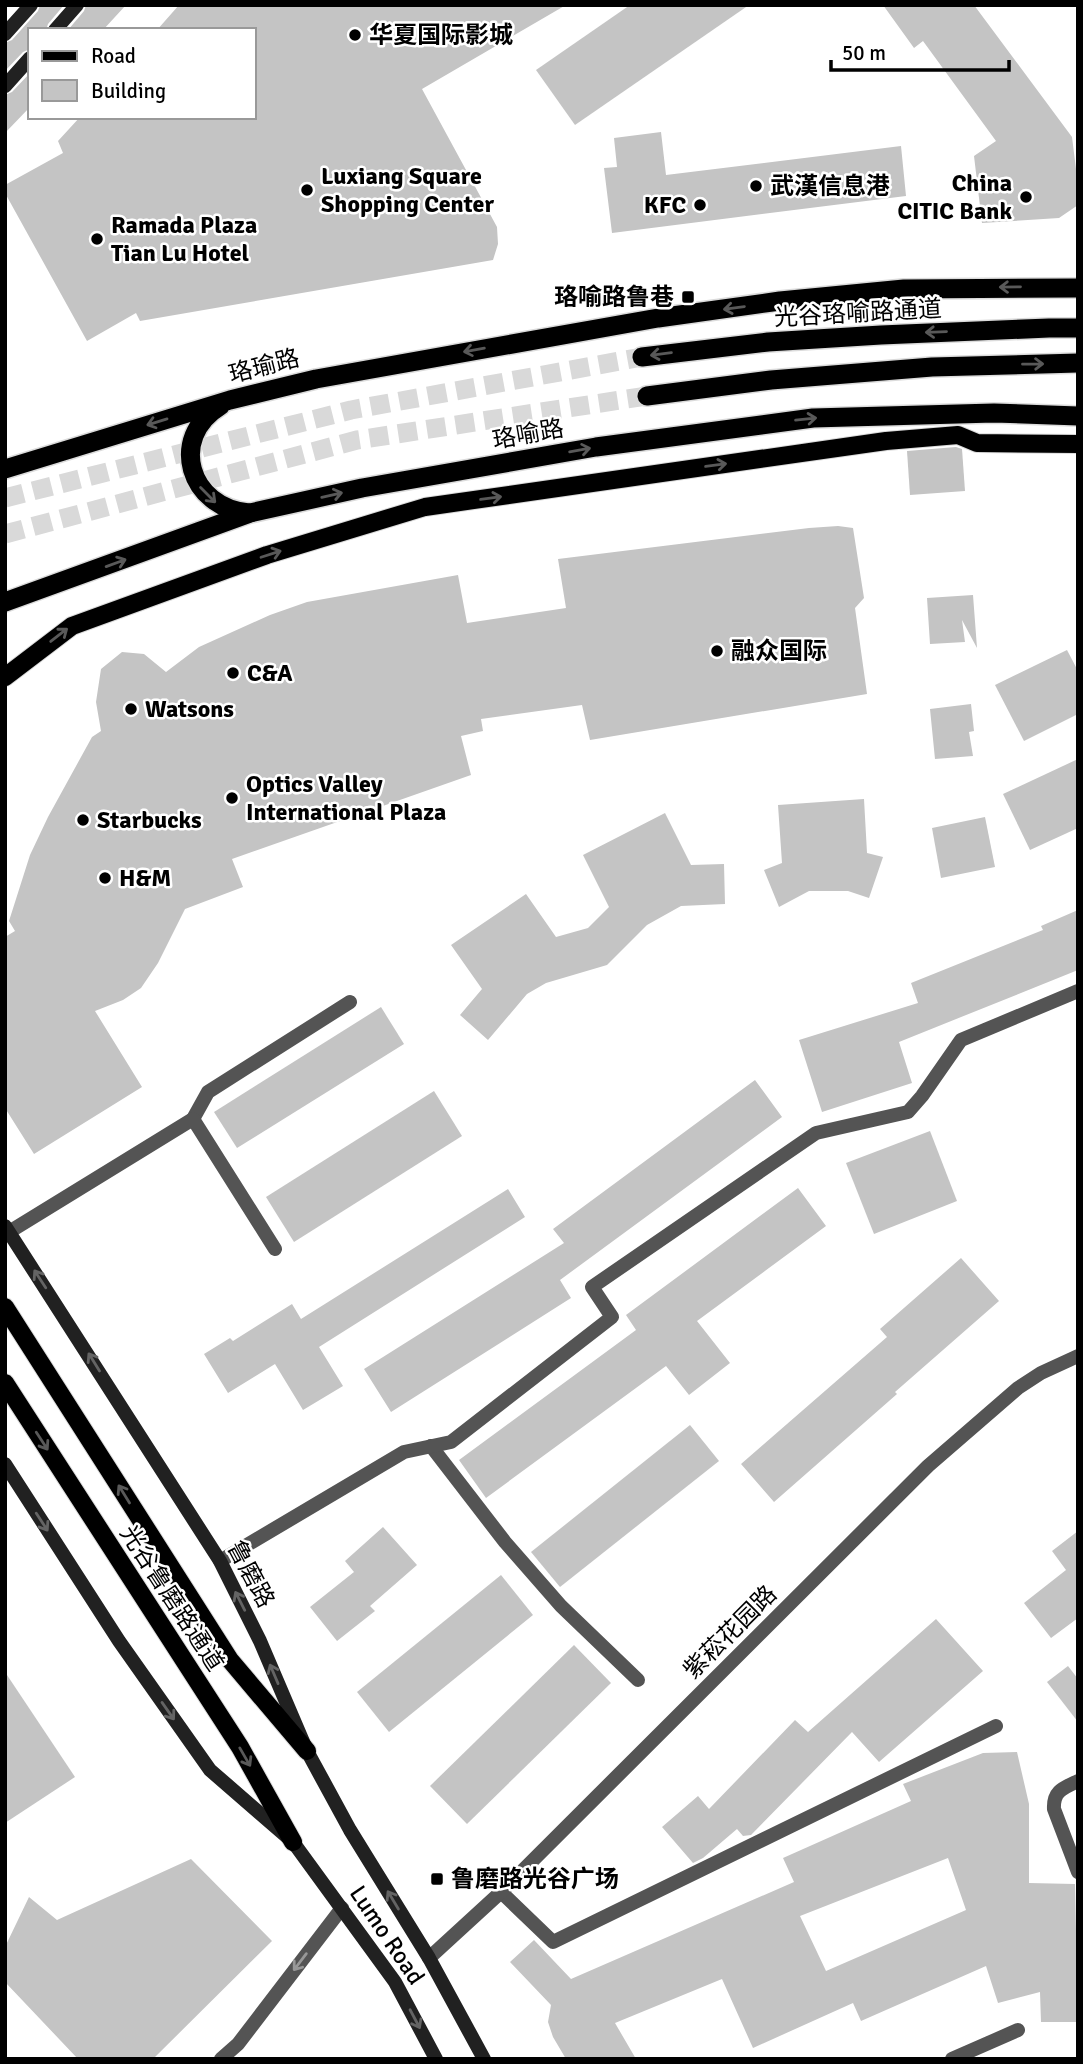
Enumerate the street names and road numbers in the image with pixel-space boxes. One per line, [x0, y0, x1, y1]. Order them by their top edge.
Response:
street label: 光谷珞喻路通道 [773, 294, 943, 332]
street label: 珞瑜路 [225, 343, 303, 389]
street label: 珞喻路 [490, 413, 566, 455]
street label: 光谷鲁磨路通道 [114, 1519, 230, 1677]
street label: 鲁磨路 [221, 1535, 281, 1613]
street label: 紫菘花园路 [677, 1579, 783, 1685]
street label: Lumo Road [343, 1880, 431, 1990]

